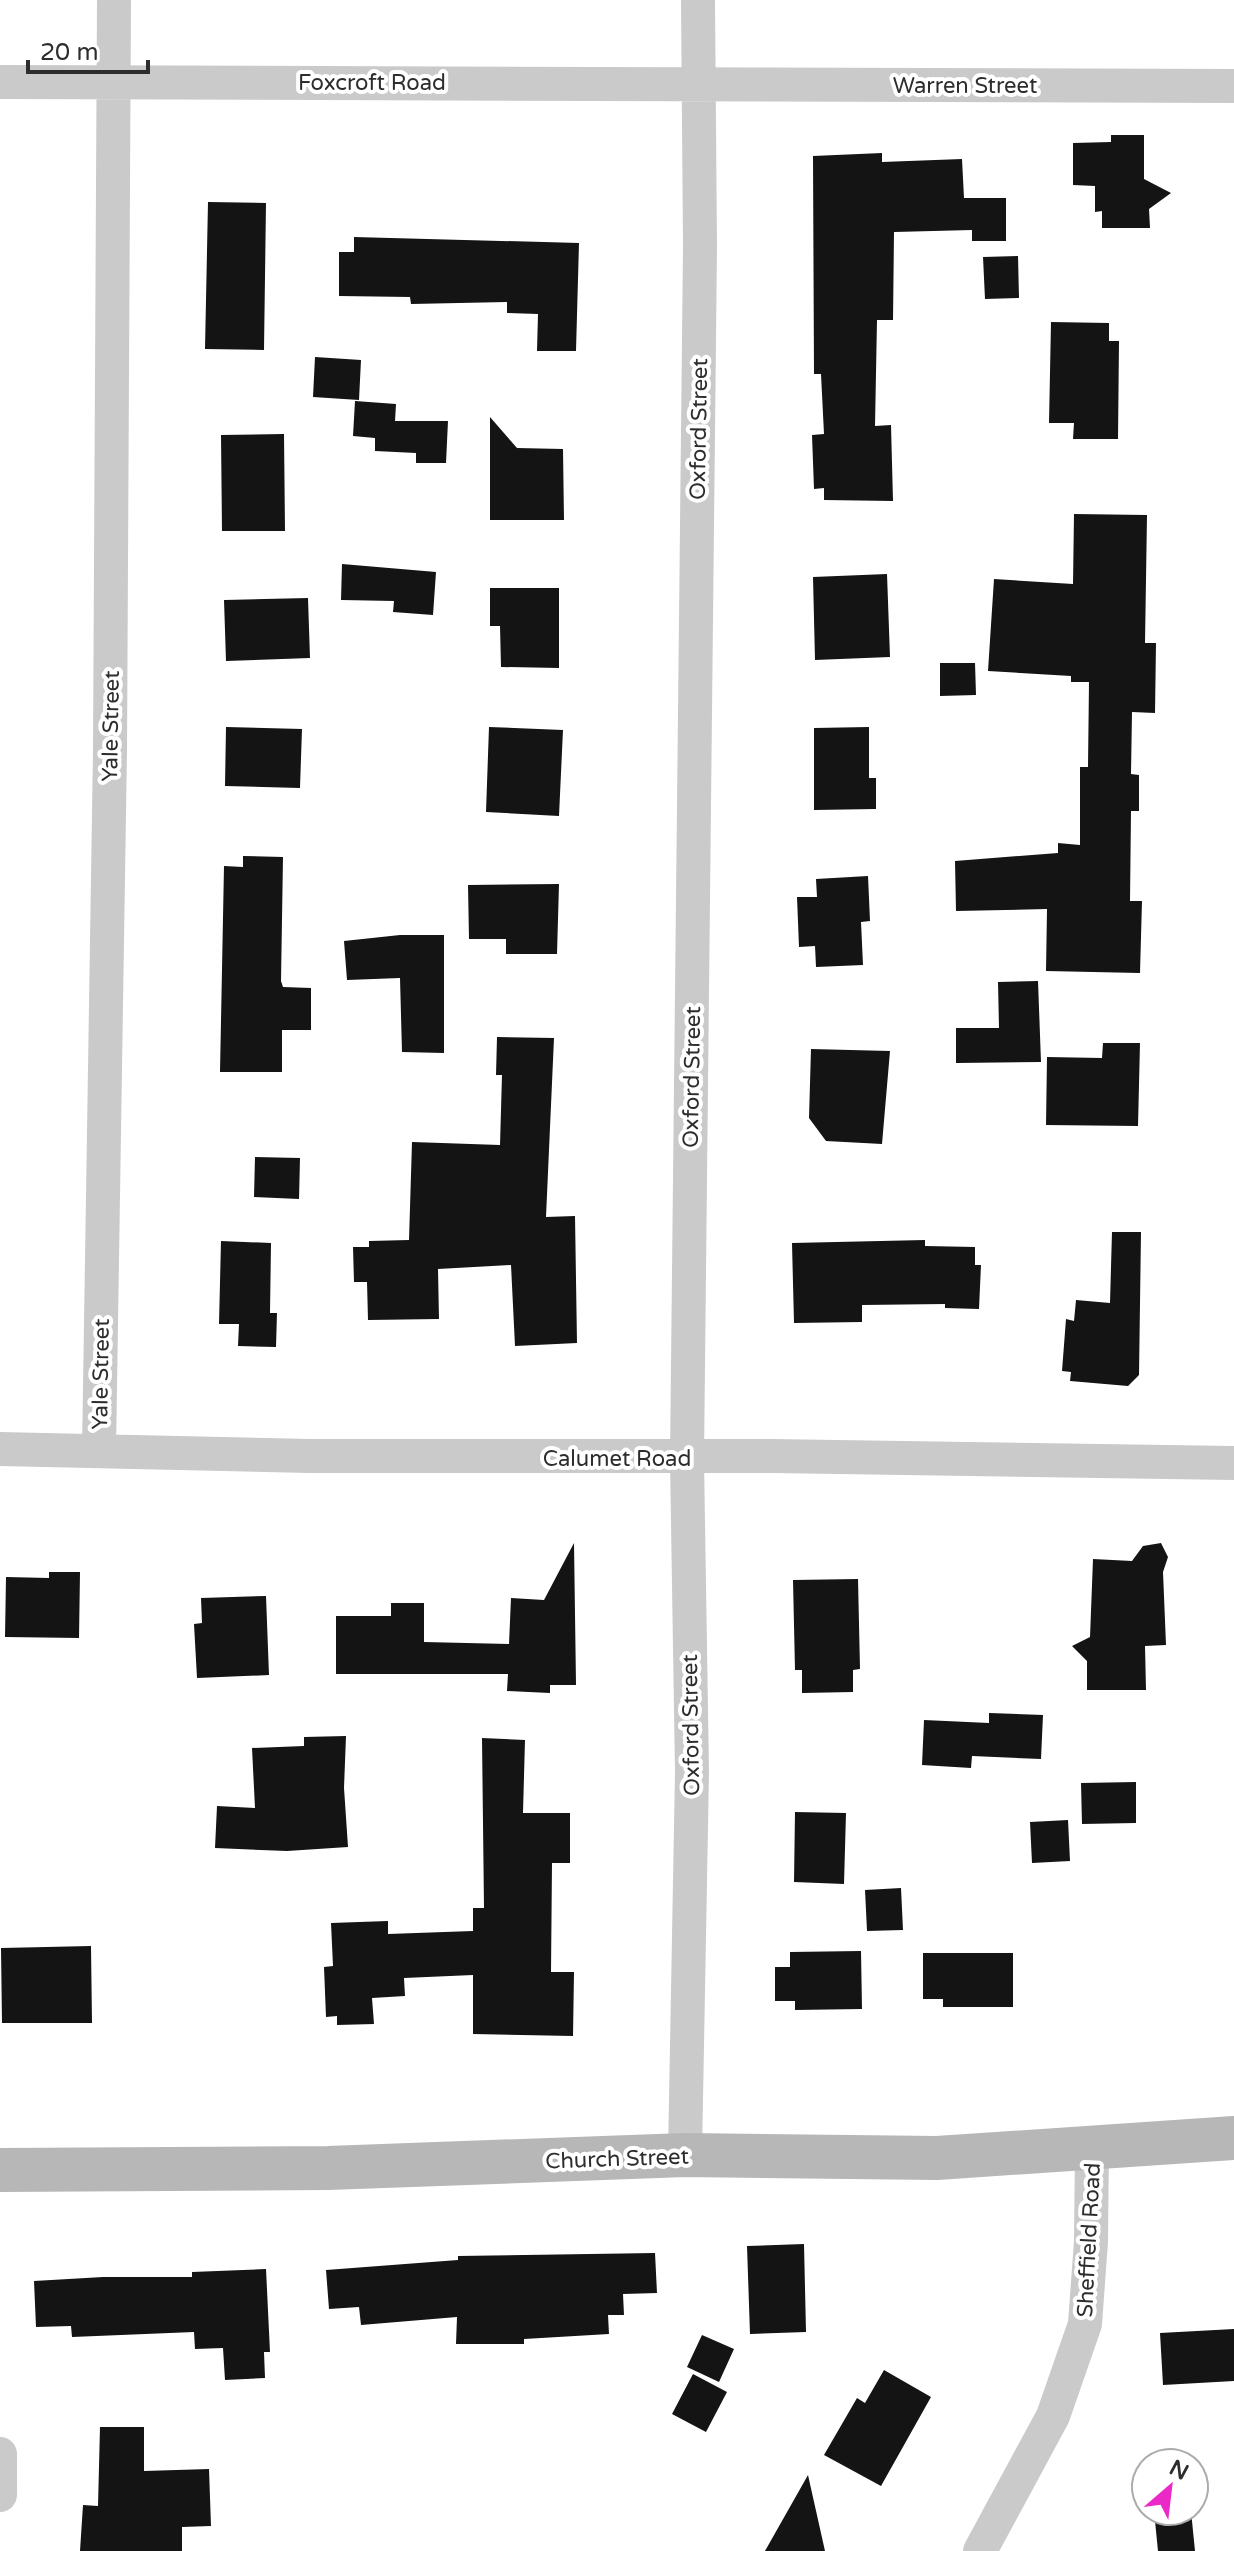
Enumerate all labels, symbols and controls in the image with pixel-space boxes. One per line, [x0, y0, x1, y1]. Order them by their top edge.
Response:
scale bar [28, 24, 148, 74]
text: 20 m [40, 38, 98, 67]
street label: Foxcroft Road [298, 70, 446, 96]
street label: Warren Street [893, 73, 1037, 99]
street label: Oxford Street [685, 358, 713, 500]
street label: Yale Street [97, 670, 125, 782]
street label: Oxford Street [678, 1006, 706, 1148]
street label: Yale Street [87, 1318, 115, 1430]
street label: Calumet Road [543, 1446, 691, 1472]
street label: Oxford Street [677, 1654, 705, 1796]
street label: Church Street [545, 2143, 689, 2175]
street label: Sheffield Road [1072, 2162, 1106, 2318]
north arrow [1130, 2447, 1210, 2527]
text: N [1165, 2455, 1193, 2486]

